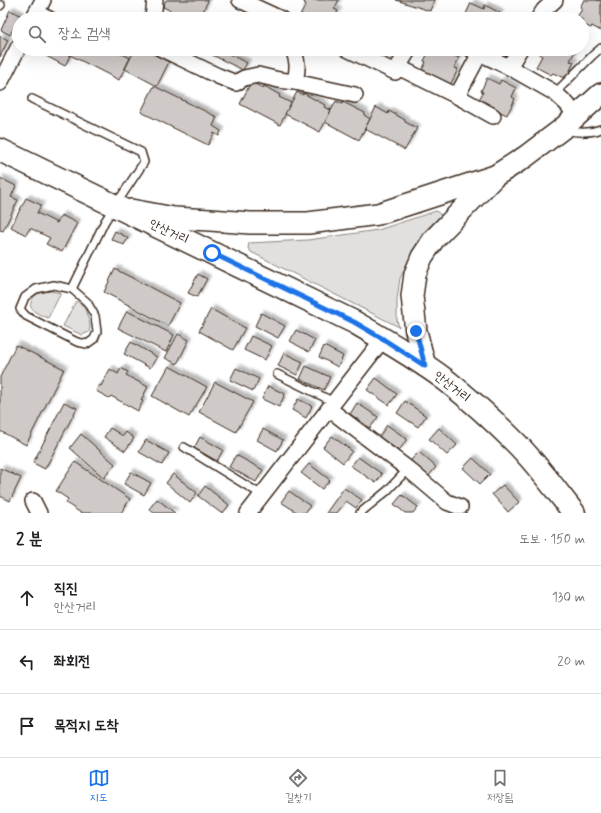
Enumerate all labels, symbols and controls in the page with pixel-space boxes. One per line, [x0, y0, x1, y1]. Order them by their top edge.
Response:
search box [12, 12, 589, 56]
icon: search [26, 23, 48, 45]
text: 장소 검색 [58, 24, 110, 44]
street label: 안산거리 [146, 215, 192, 249]
route start [203, 244, 221, 262]
route end [407, 322, 425, 340]
street label: 안산거리 [430, 367, 474, 407]
text: 2 분 [16, 528, 43, 550]
text: 도보 · 150 m [519, 531, 585, 548]
text: 직진 [54, 579, 78, 599]
icon: ahead [16, 587, 38, 609]
text: 130 m [552, 589, 585, 606]
text: 안산거리 [54, 599, 96, 616]
icon: left [16, 651, 38, 673]
text: 좌회전 [54, 652, 90, 672]
text: 20 m [557, 653, 585, 670]
icon: arrive [16, 715, 38, 737]
text: 목적지 도착 [54, 716, 118, 736]
tab: 지도 [88, 767, 110, 805]
tab: 길찾기 [285, 767, 311, 805]
tab: 저장됨 [487, 767, 513, 805]

